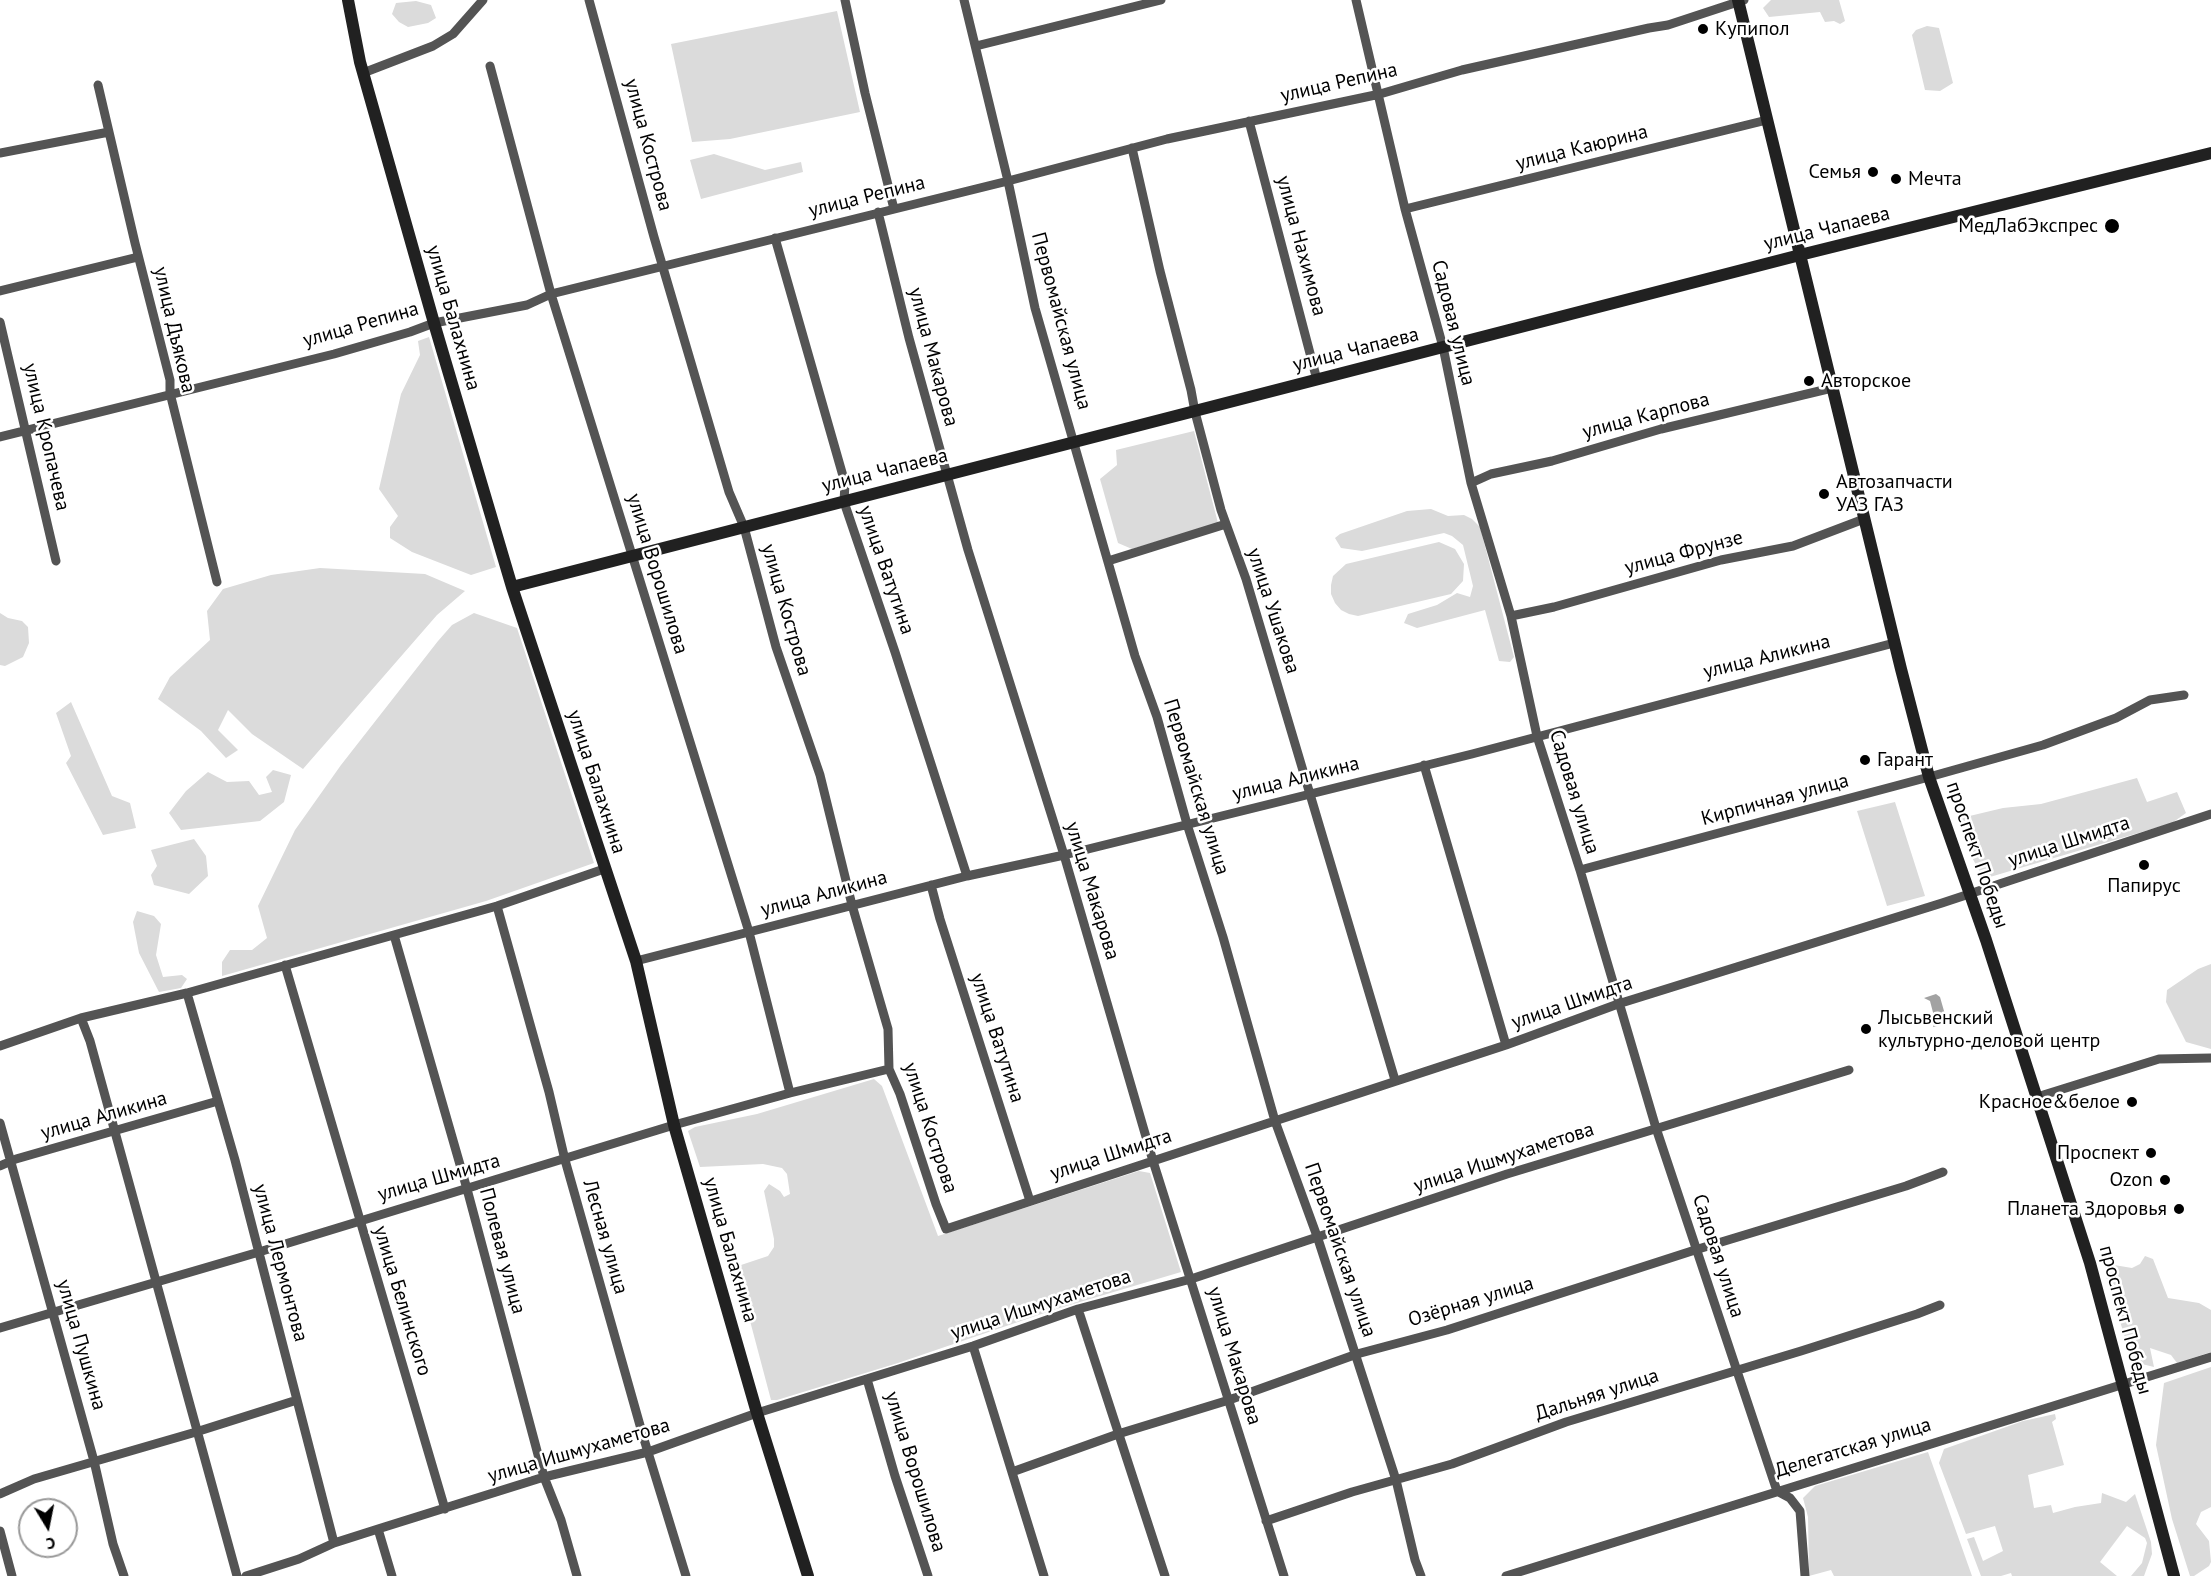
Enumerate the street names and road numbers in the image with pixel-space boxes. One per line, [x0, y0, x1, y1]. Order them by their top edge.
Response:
street label: улица Репина [1278, 58, 1400, 108]
street label: улица Кострова [619, 76, 677, 214]
street label: улица Каюрина [1514, 120, 1650, 176]
street label: улица Репина [806, 171, 928, 223]
street label: улица Нахимова [1271, 173, 1331, 319]
street label: улица Чапаева [1762, 202, 1892, 256]
street label: Первомайская улица [1026, 230, 1096, 412]
street label: улица Балахнина [421, 243, 485, 393]
street label: Садовая улица [1426, 258, 1480, 388]
street label: улица Дъякова [148, 265, 200, 395]
street label: улица Макарова [903, 285, 963, 429]
street label: улица Репина [300, 297, 422, 353]
street label: улица Чапаева [1291, 323, 1421, 377]
street label: улица Кропачева [17, 361, 75, 513]
street label: улица Карпова [1580, 388, 1712, 444]
street label: улица Чапаева [820, 444, 950, 498]
street label: улица Ворошилова [621, 491, 693, 657]
street label: улица Ватутина [853, 502, 919, 638]
street label: улица Фрунзе [1622, 526, 1746, 580]
street label: улица Кострова [756, 541, 816, 679]
street label: улица Ушакова [1241, 545, 1305, 677]
street label: улица Аликина [1701, 630, 1833, 684]
street label: Первомайская улица [1158, 696, 1234, 878]
street label: улица Балахнина [561, 707, 631, 857]
street label: Садовая улица [1544, 727, 1604, 857]
street label: улица Аликина [1230, 752, 1362, 806]
street label: Кирпичная улица [1699, 769, 1851, 831]
street label: проспект Победы [1941, 779, 2013, 931]
street label: улица Шмидта [2005, 811, 2133, 873]
street label: улица Макарова [1060, 819, 1124, 963]
street label: улица Аликина [758, 866, 890, 922]
street label: улица Ватутина [965, 970, 1029, 1106]
street label: улица Шмидта [1508, 971, 1636, 1035]
street label: улица Кострова [898, 1060, 962, 1196]
street label: улица Аликина [38, 1087, 170, 1145]
street label: улица Ишмухаметова [1411, 1118, 1597, 1198]
street label: улица Шмидта [1047, 1124, 1175, 1186]
street label: улица Шмидта [375, 1149, 503, 1207]
street label: Первомайская улица [1299, 1160, 1381, 1340]
street label: улица Балахнина [698, 1175, 762, 1325]
street label: Лесная улица [577, 1177, 633, 1297]
street label: улица Лермонтова [247, 1181, 313, 1345]
street label: Полевая улица [474, 1185, 530, 1317]
street label: Садовая улица [1687, 1191, 1749, 1321]
street label: улица Белинского [368, 1223, 436, 1379]
street label: проспект Победы [2094, 1243, 2156, 1397]
street label: улица Ишмухаметова [948, 1265, 1134, 1345]
street label: Озёрная улица [1405, 1272, 1537, 1332]
street label: улица Пушкина [51, 1277, 111, 1413]
street label: улица Макарова [1202, 1284, 1266, 1428]
street label: Дальняя улица [1532, 1364, 1662, 1426]
street label: улица Ворошилова [879, 1389, 951, 1555]
street label: Делегатская улица [1772, 1413, 1934, 1483]
street label: улица Ишмухаметова [485, 1414, 673, 1488]

